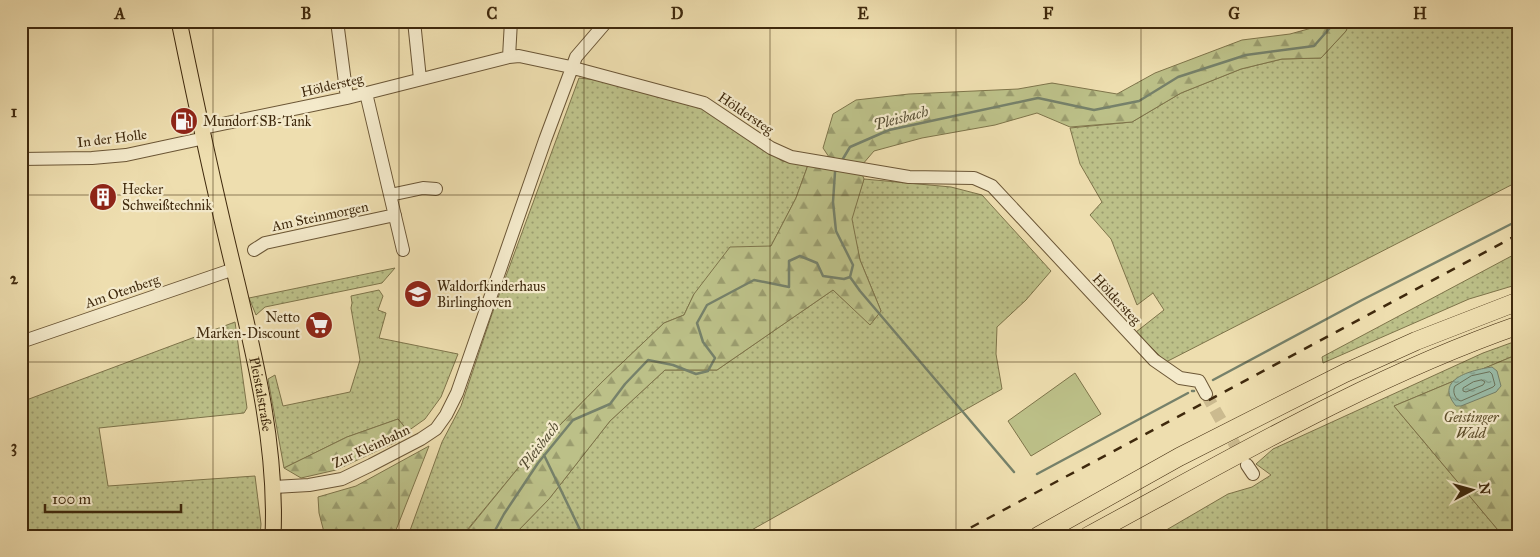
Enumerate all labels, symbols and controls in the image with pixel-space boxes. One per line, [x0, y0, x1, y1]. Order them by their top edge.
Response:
text: A [114, 4, 126, 23]
text: B [301, 4, 311, 23]
text: C [487, 4, 498, 23]
text: D [671, 4, 684, 23]
text: E [857, 4, 869, 23]
text: F [1043, 4, 1054, 23]
text: G [1228, 4, 1240, 23]
text: H [1413, 4, 1427, 23]
street label: Höldersteg [299, 70, 365, 101]
street label: Höldersteg [715, 89, 777, 138]
text: 1 [11, 102, 18, 121]
water label: Pleisbach [872, 102, 931, 134]
fuel station icon: Mundorf SB-Tank [169, 106, 199, 136]
place label: Mundorf SB-Tank [203, 113, 312, 130]
street label: In der Holle [76, 126, 148, 151]
place label: Hecker Schweißtechnik [122, 181, 212, 214]
building icon: Hecker Schweißtechnik [88, 182, 118, 212]
street label: Am Steinmorgen [269, 198, 370, 235]
text: 2 [10, 269, 19, 288]
street label: Höldersteg [1089, 270, 1145, 329]
street label: Am Otenberg [82, 271, 162, 312]
place label: Waldorfkinderhaus Birlinghoven [437, 278, 546, 311]
school or university icon: Waldorfkinderhaus Birlinghoven [403, 279, 433, 309]
place label: Netto Marken-Discount [196, 309, 300, 342]
supermarket icon: Netto Marken-Discount [304, 310, 334, 340]
street label: Pleistalstraße [245, 355, 275, 433]
park label: Geistinger Wald [1443, 409, 1500, 442]
water label: Pleisbach [515, 418, 563, 474]
street label: Zur Kleinbahn [330, 421, 413, 472]
text: 3 [11, 437, 17, 457]
north arrow [1448, 464, 1498, 514]
scale bar [45, 482, 181, 514]
text: N [1475, 482, 1494, 496]
text: 100 m [52, 490, 92, 508]

